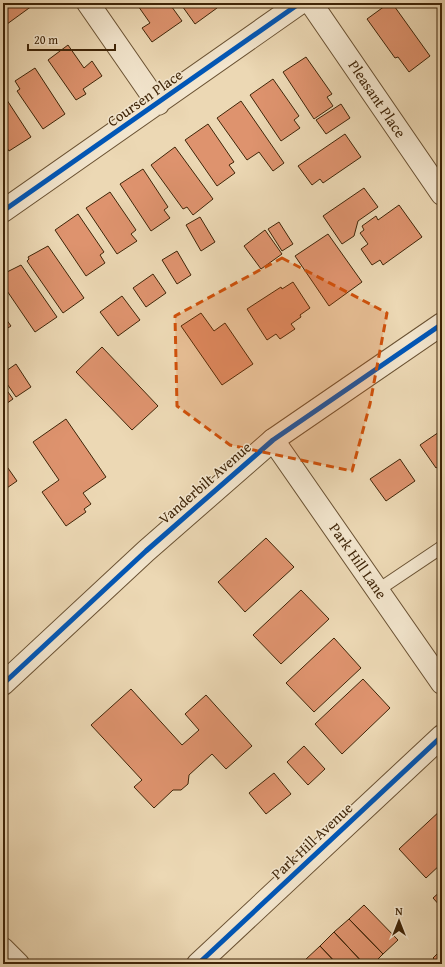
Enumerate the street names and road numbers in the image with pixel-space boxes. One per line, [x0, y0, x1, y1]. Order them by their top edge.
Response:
street label: Pleasant Place [344, 56, 411, 142]
street label: Coursen Place [103, 64, 187, 131]
street label: Vanderbilt Avenue [154, 436, 256, 529]
street label: Park Hill Lane [325, 519, 392, 603]
street label: Park Hill Avenue [266, 797, 357, 884]

